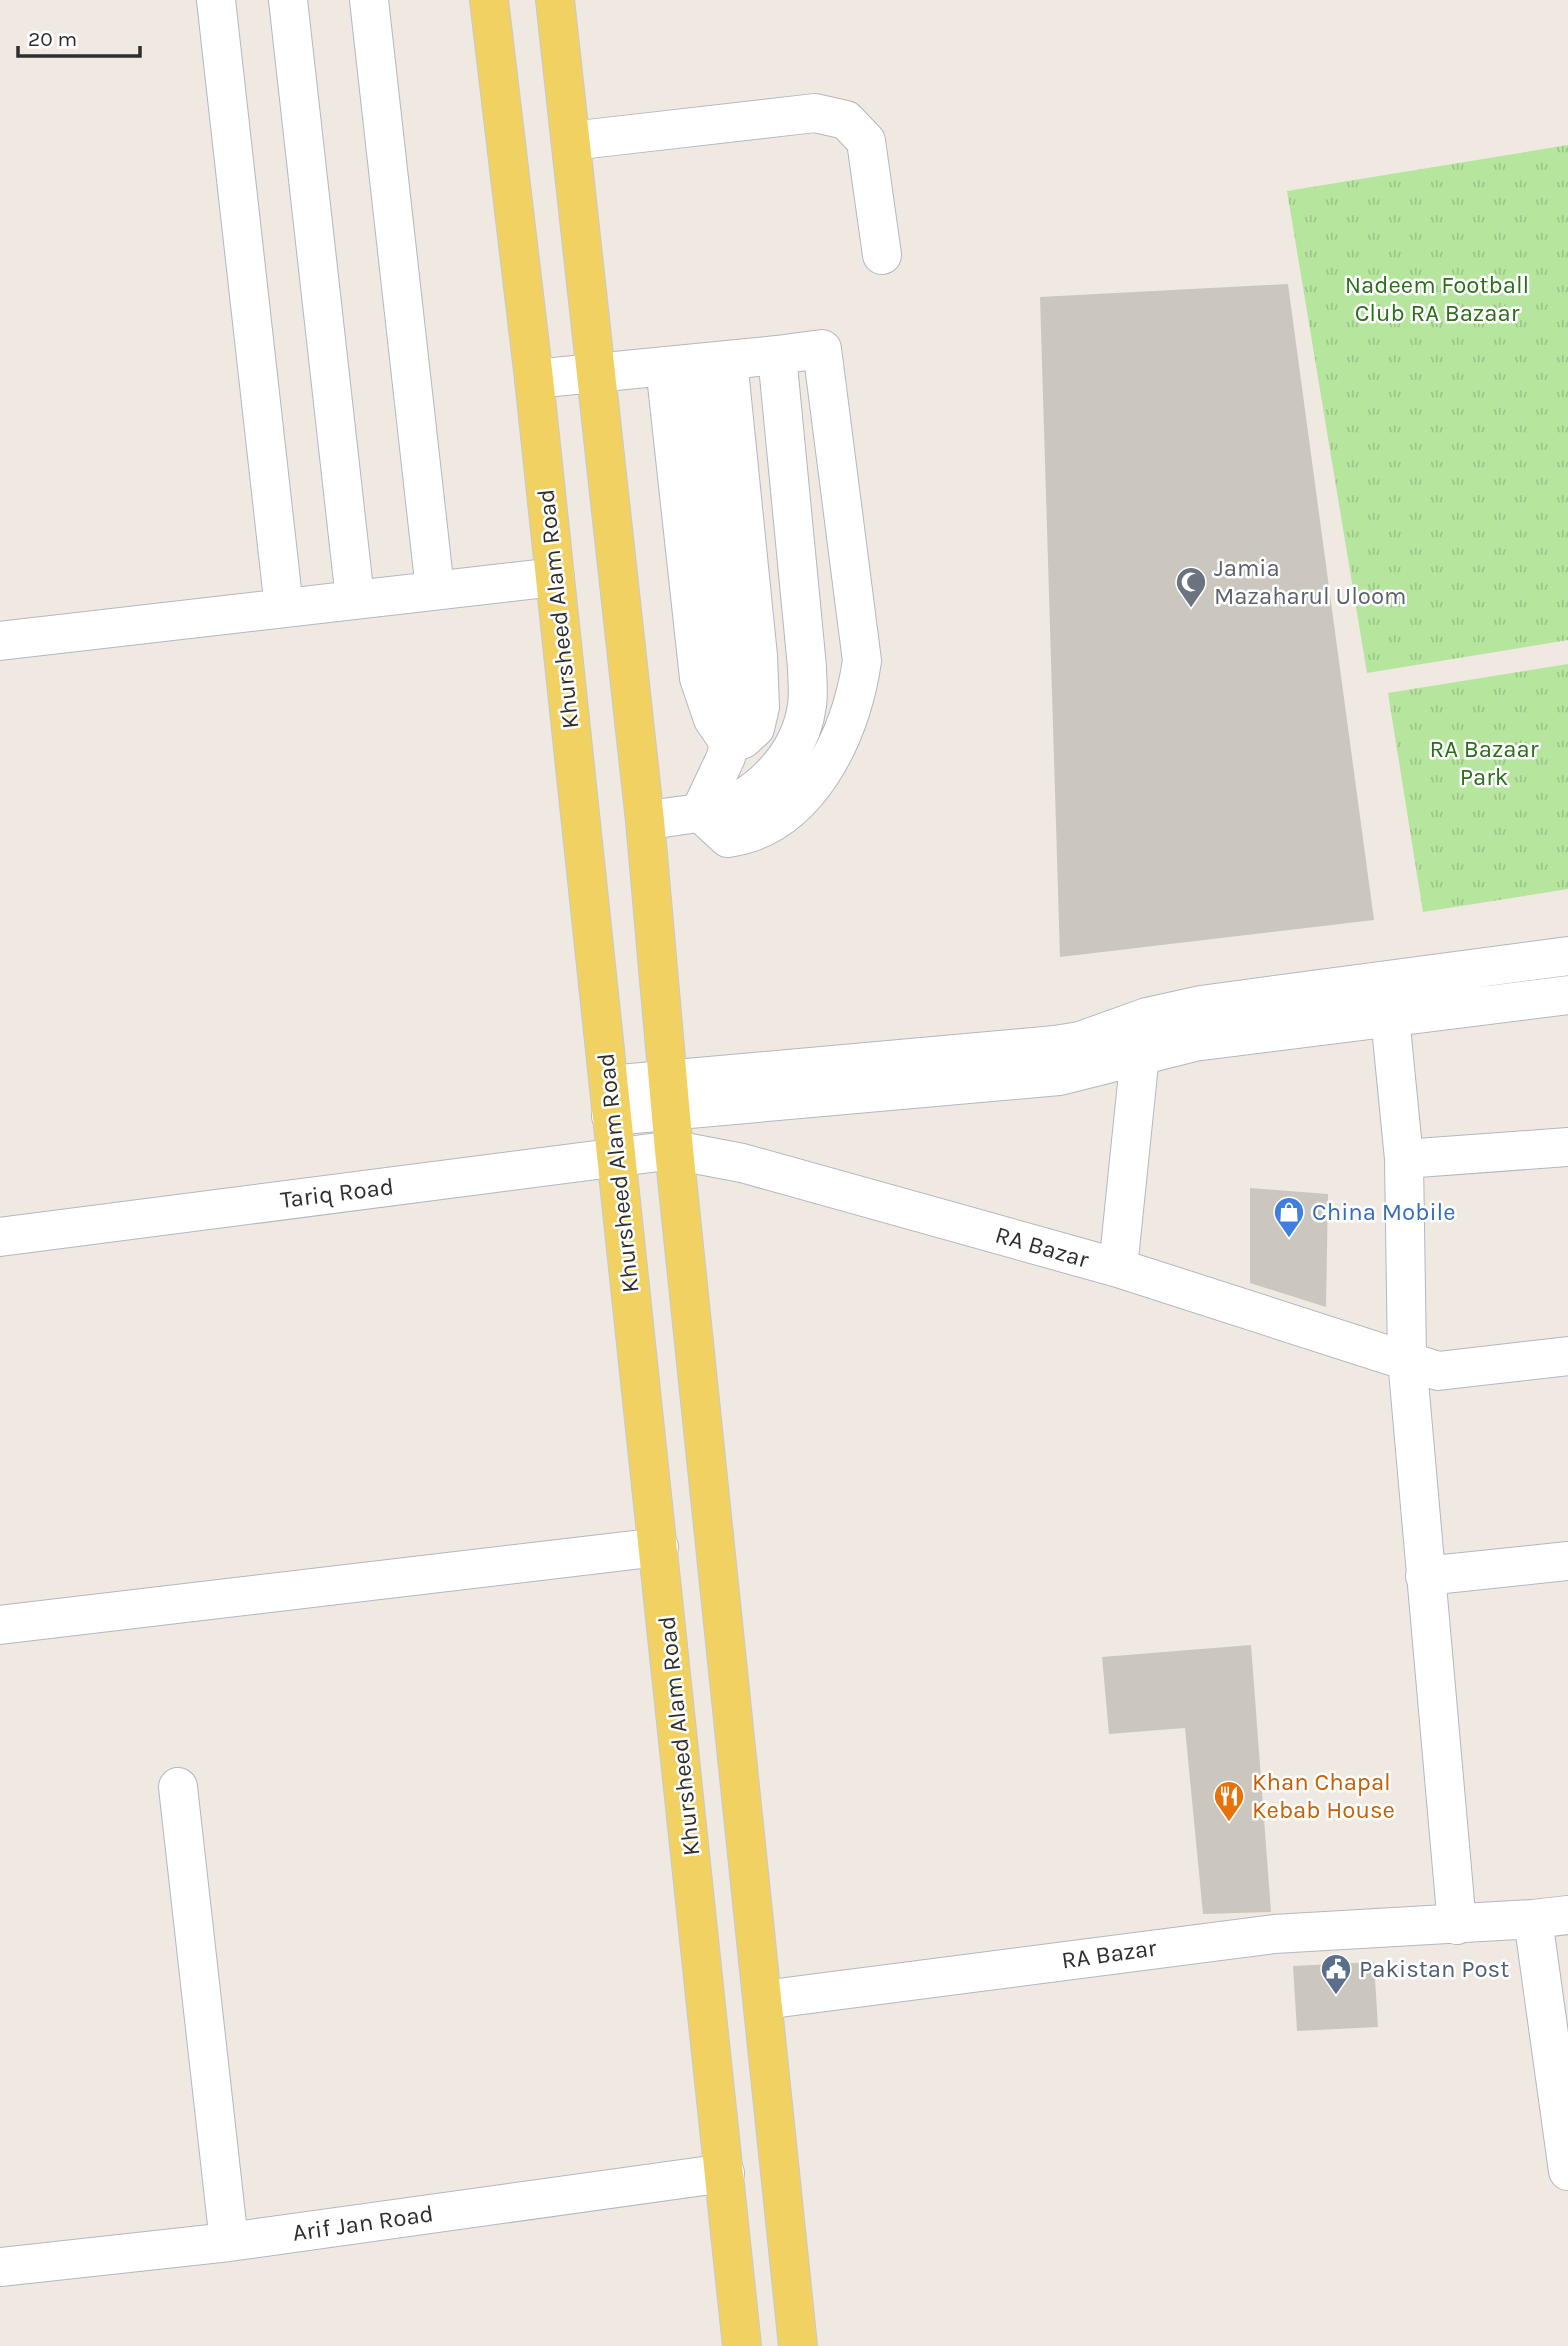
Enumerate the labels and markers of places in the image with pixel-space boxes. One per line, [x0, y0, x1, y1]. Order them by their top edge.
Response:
place label: Jamia Mazaharul Uloom [1214, 554, 1407, 610]
mosque icon: Jamia Mazaharul Uloom [1174, 565, 1208, 609]
shop icon: China Mobile [1272, 1195, 1306, 1239]
place label: China Mobile [1312, 1198, 1456, 1226]
place label: Khan Chapal Kebab House [1252, 1768, 1395, 1824]
restaurant icon: Khan Chapal Kebab House [1212, 1779, 1246, 1823]
public building icon: Pakistan Post [1319, 1952, 1353, 1996]
place label: Pakistan Post [1359, 1955, 1509, 1983]

